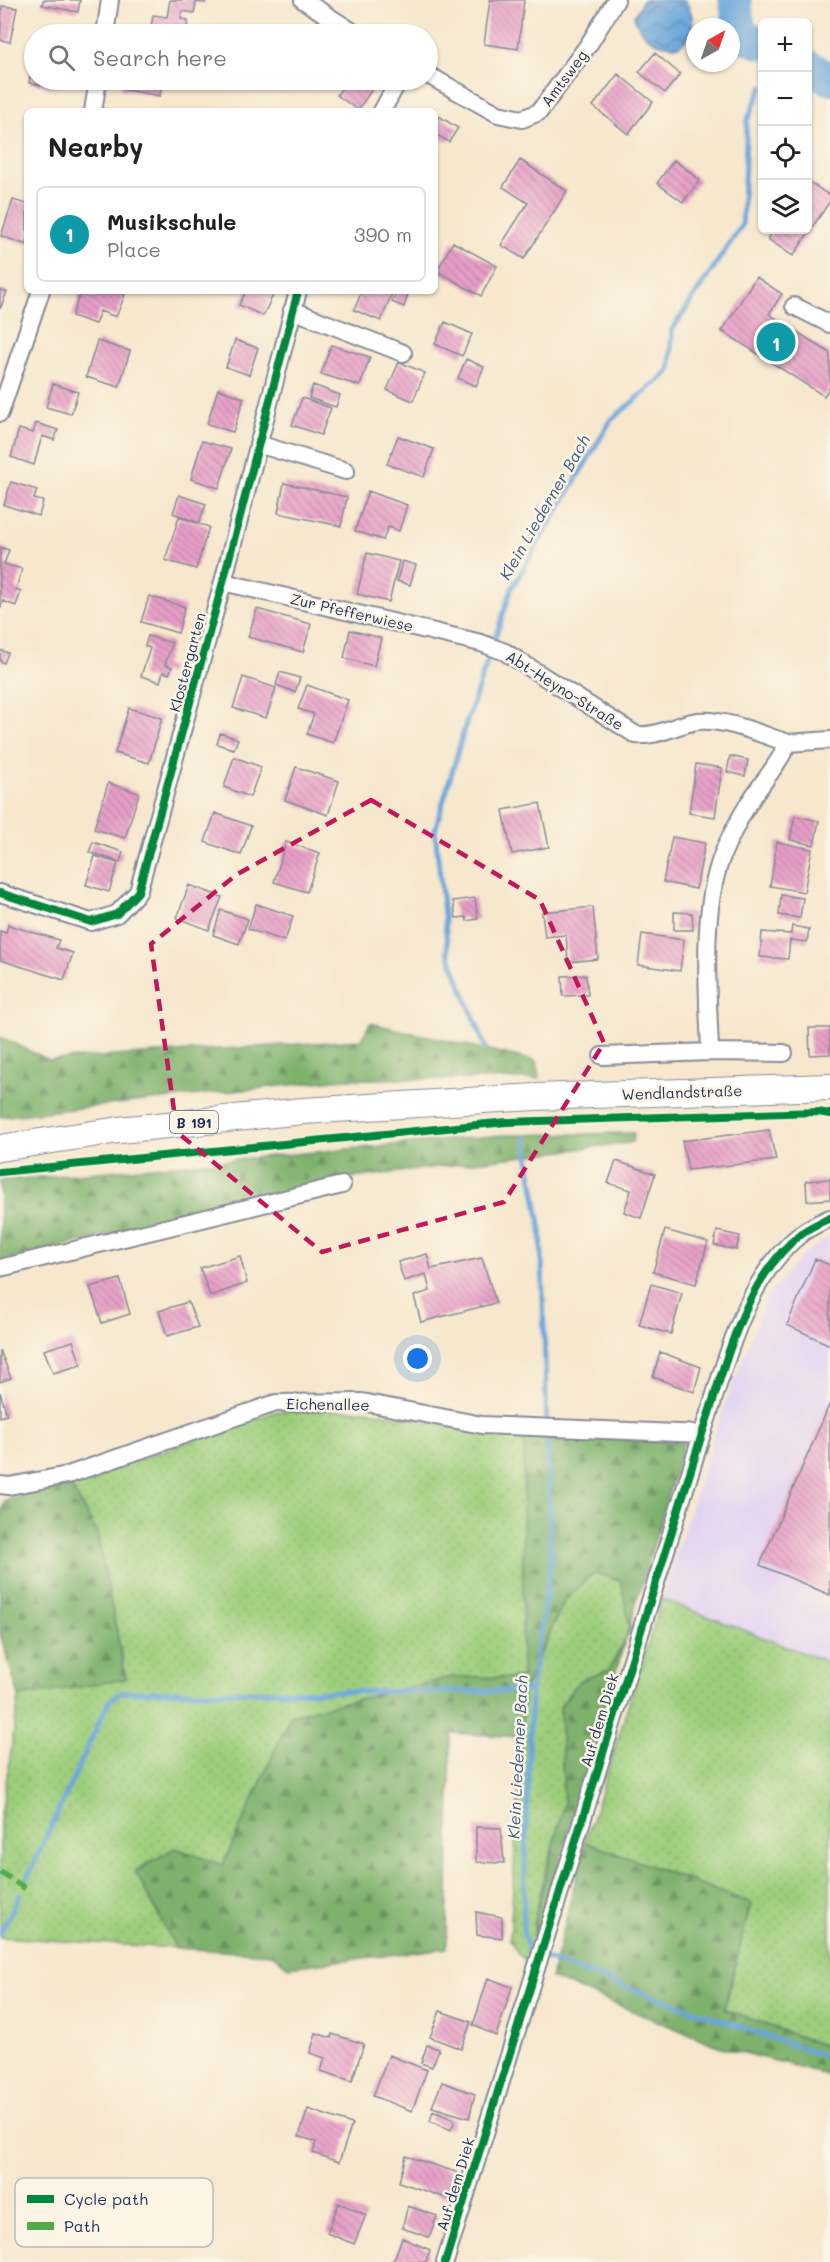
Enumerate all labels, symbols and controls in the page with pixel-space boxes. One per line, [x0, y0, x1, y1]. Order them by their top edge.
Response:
north arrow [686, 18, 740, 72]
map controls [758, 18, 812, 234]
button: + [758, 18, 812, 72]
search box [24, 24, 438, 90]
icon: search [45, 41, 78, 74]
text: Search here [93, 43, 227, 72]
street label: Amtsweg [536, 45, 592, 110]
button: − [758, 72, 812, 126]
button: locate [758, 126, 812, 180]
text: Nearby [48, 130, 143, 164]
button: layers [758, 180, 812, 234]
text: Musikschule [107, 207, 236, 236]
text: 1 [65, 221, 74, 247]
text: 390 m [354, 221, 412, 247]
text: Place [107, 236, 161, 262]
pin: 1 [756, 320, 796, 364]
water label: Klein Liederner Bach [494, 431, 594, 583]
street label: Zur Pfefferwiese [289, 588, 415, 636]
street label: Klostergarten [164, 610, 210, 714]
street label: Abt-Heyno-Straße [502, 646, 628, 734]
street label: Wendlandstraße [621, 1080, 743, 1104]
road number: B 191 [170, 1111, 218, 1133]
your location [403, 1344, 432, 1373]
street label: Eichenallee [286, 1393, 370, 1415]
street label: Auf dem Diek [575, 1671, 623, 1769]
water label: Klein Liederner Bach [502, 1675, 532, 1839]
street label: Auf dem Diek [431, 2135, 479, 2233]
legend [15, 2178, 213, 2247]
text: Cycle path [64, 2188, 148, 2209]
text: Path [64, 2215, 100, 2236]

